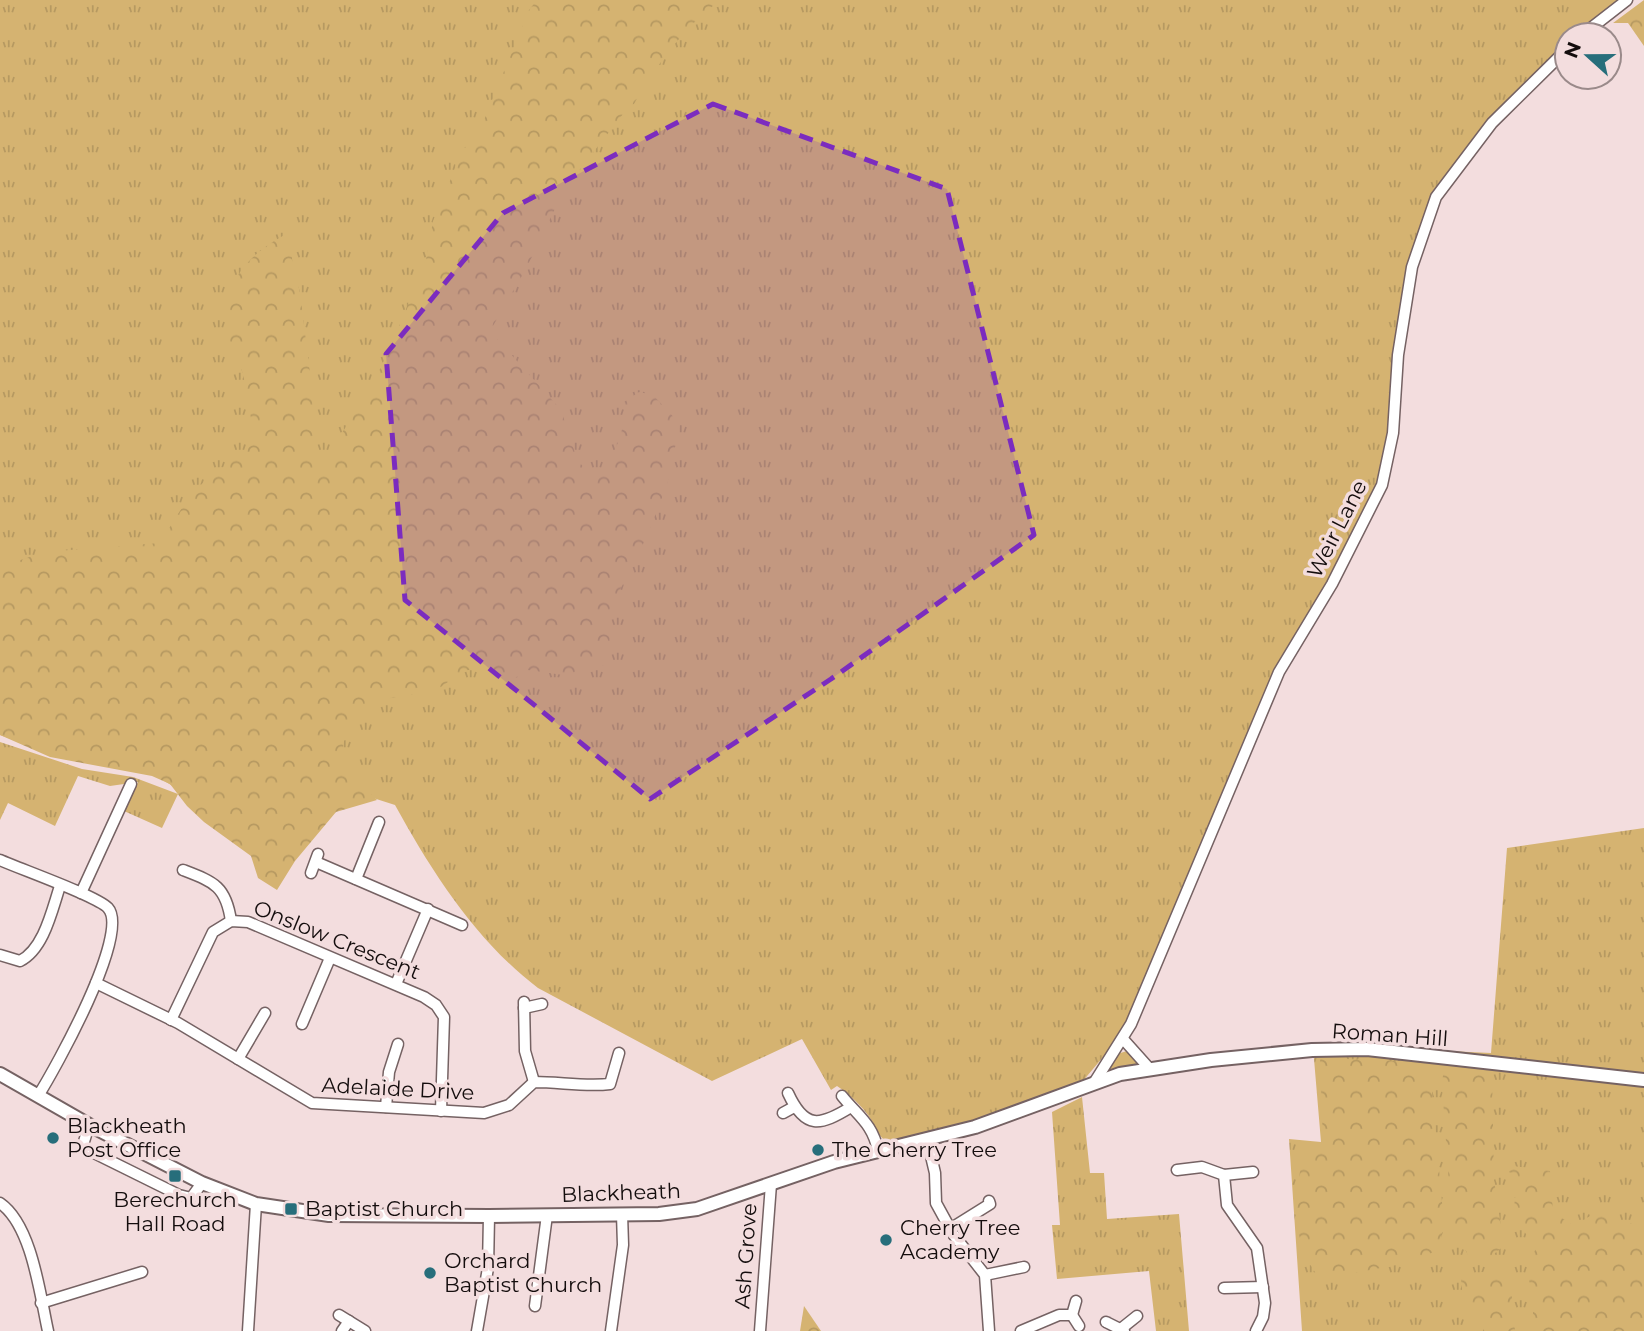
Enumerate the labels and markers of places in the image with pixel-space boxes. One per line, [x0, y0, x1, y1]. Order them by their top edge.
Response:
place label: Blackheath Post Office [67, 1113, 187, 1162]
marker: Blackheath Post Office [45, 1130, 61, 1146]
place label: The Cherry Tree [832, 1137, 997, 1162]
marker: The Cherry Tree [810, 1142, 826, 1158]
marker: Berechurch Hall Road [167, 1168, 183, 1184]
place label: Berechurch Hall Road [113, 1187, 237, 1236]
place label: Baptist Church [305, 1196, 463, 1221]
marker: Baptist Church [283, 1201, 299, 1217]
place label: Cherry Tree Academy [900, 1215, 1020, 1264]
marker: Cherry Tree Academy [878, 1232, 894, 1248]
place label: Orchard Baptist Church [444, 1248, 602, 1297]
marker: Orchard Baptist Church [422, 1265, 438, 1281]

